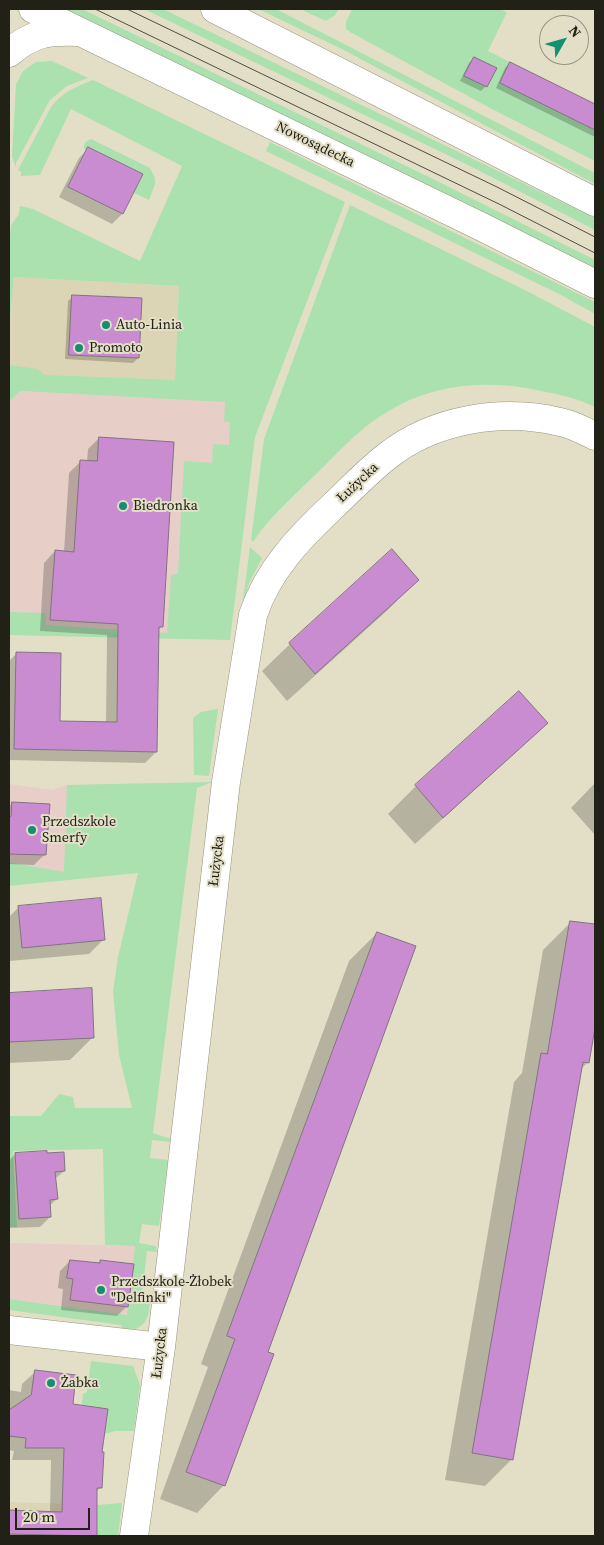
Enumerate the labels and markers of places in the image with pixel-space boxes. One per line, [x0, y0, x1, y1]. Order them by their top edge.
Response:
place label: Auto-Linia [116, 317, 182, 333]
marker: Auto-Linia [100, 319, 112, 331]
place label: Promoto [89, 340, 143, 356]
marker: Promoto [73, 342, 85, 354]
place label: Biedronka [133, 498, 198, 514]
marker: Biedronka [117, 500, 129, 512]
place label: Przedszkole Smerfy [42, 814, 116, 846]
marker: Przedszkole Smerfy [26, 824, 38, 836]
place label: Przedszkole-Żłobek "Delfinki" [111, 1274, 232, 1306]
marker: Przedszkole-Żłobek "Delfinki" [95, 1284, 107, 1296]
place label: Żabka [61, 1375, 99, 1391]
marker: Żabka [45, 1377, 57, 1389]

